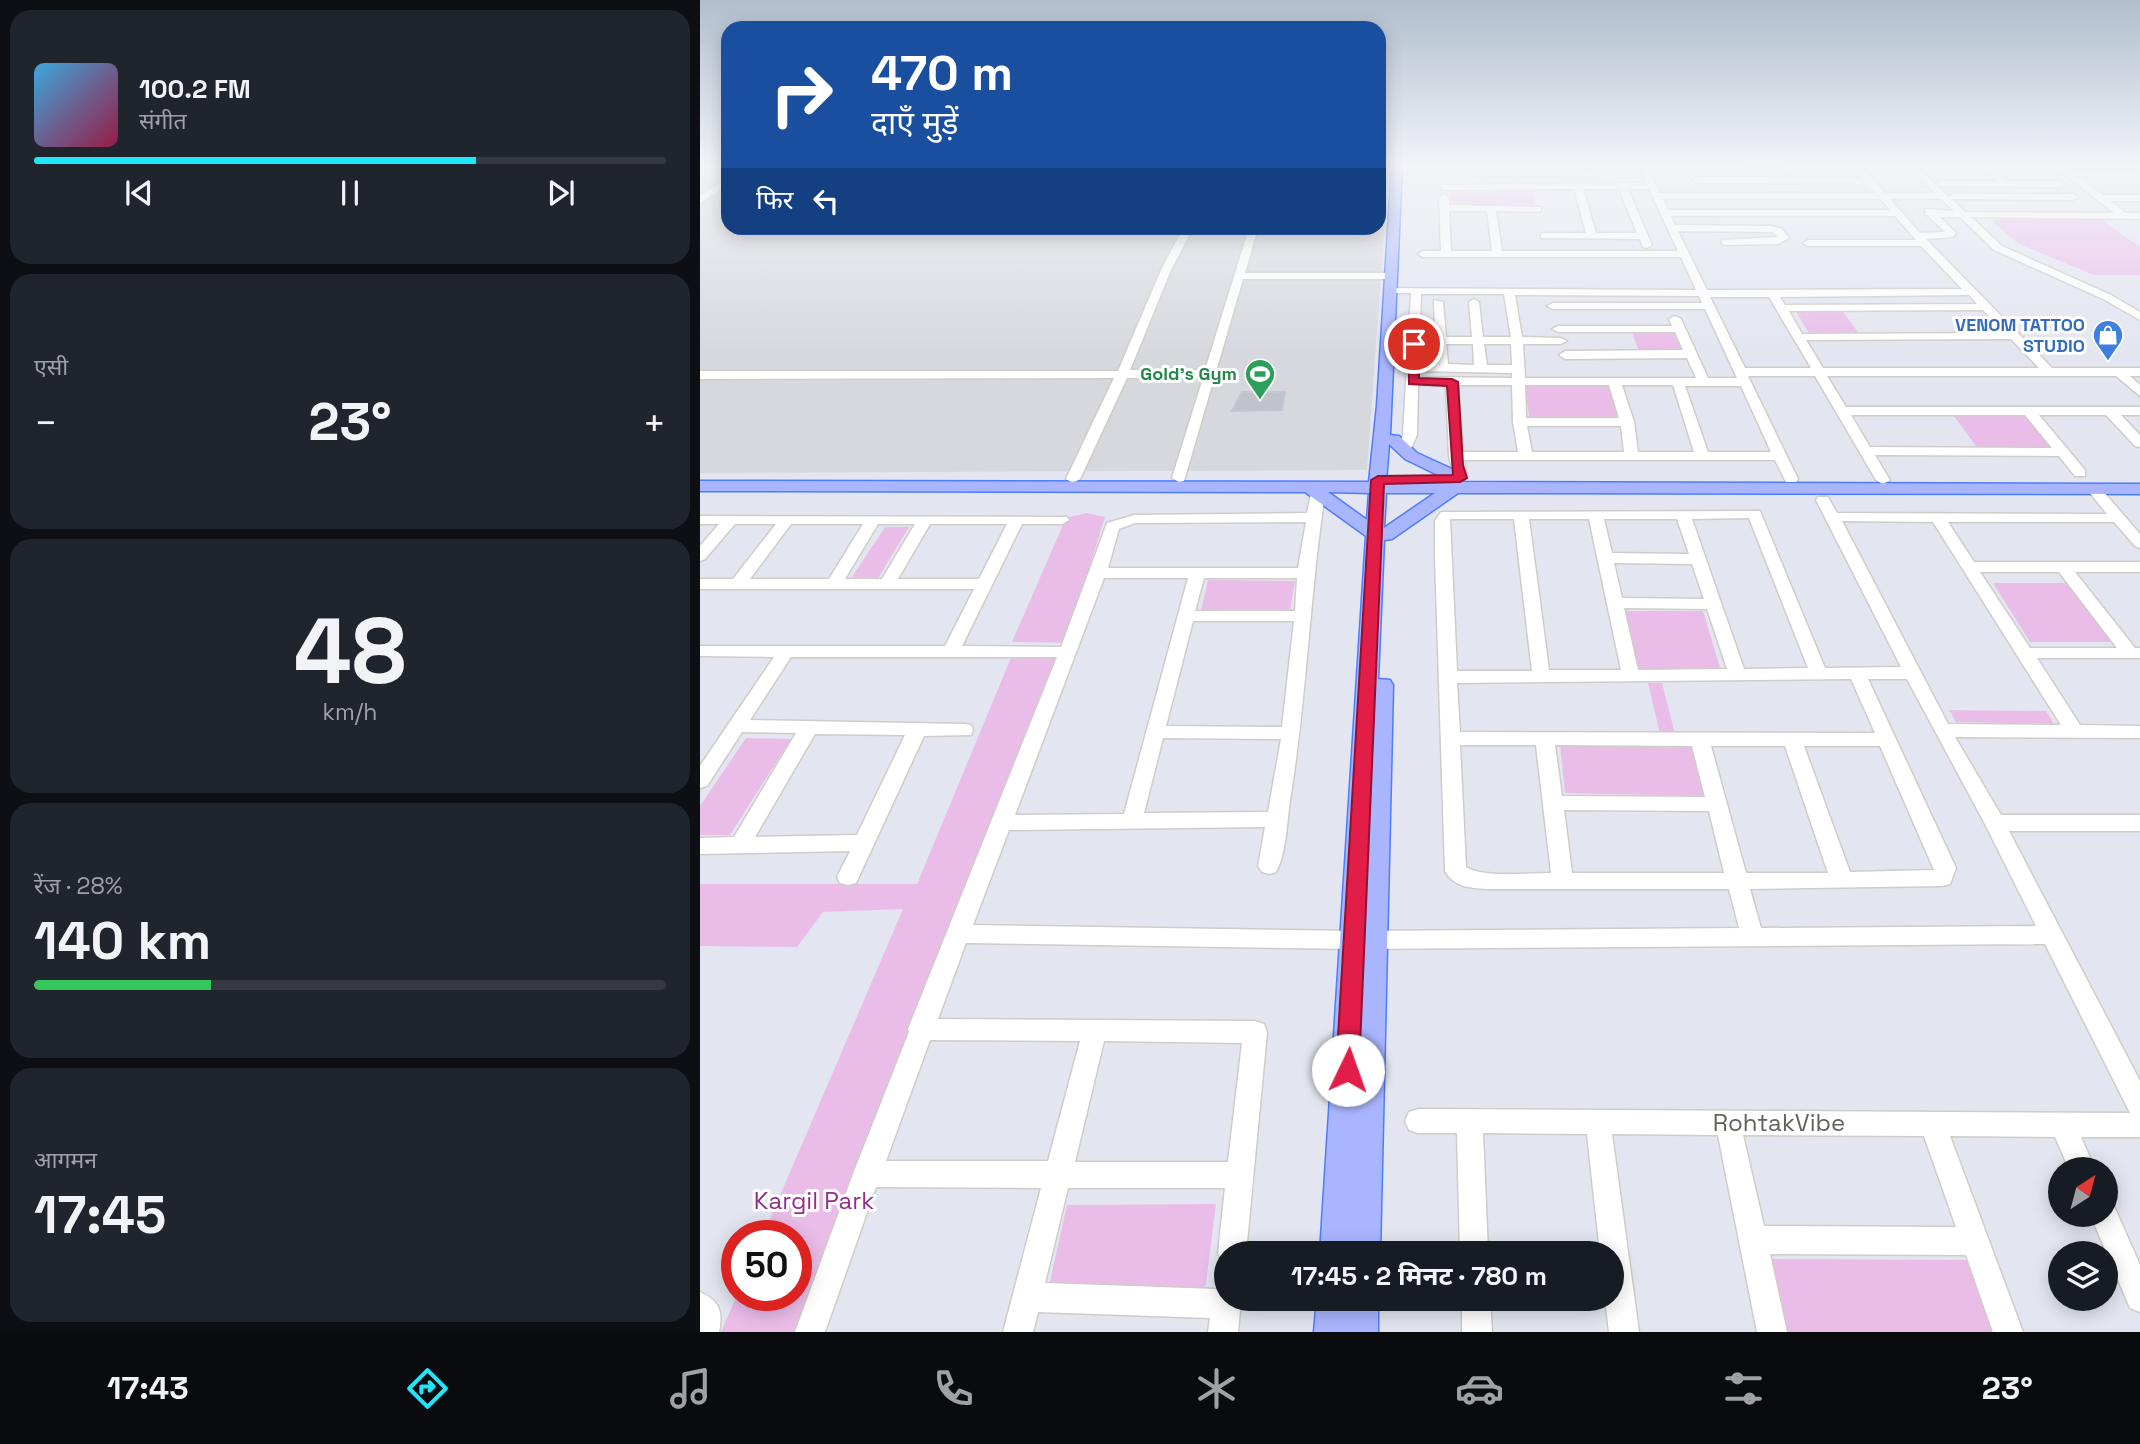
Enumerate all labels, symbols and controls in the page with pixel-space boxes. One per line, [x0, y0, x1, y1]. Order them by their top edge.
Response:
text: 470 m [871, 42, 1013, 104]
icon: right [756, 49, 847, 140]
text: 100.2 FM [139, 72, 251, 106]
text: दाएँ मुड़ें [871, 103, 958, 143]
text: संगीत [139, 106, 187, 136]
icon: previous [120, 174, 158, 212]
icon: pause [331, 174, 369, 212]
icon: next [542, 174, 580, 212]
icon: left [807, 182, 845, 220]
text: फिर [756, 183, 793, 217]
place label: VENOM TATTOO STUDIO [1955, 313, 2085, 357]
pin [1384, 314, 1444, 374]
shop icon: VENOM TATTOO STUDIO [2091, 318, 2125, 362]
icon: arrive [1395, 325, 1433, 363]
text: एसी [34, 352, 68, 382]
sports icon: Gold's Gym [1243, 357, 1277, 401]
place label: Gold's Gym [1140, 362, 1237, 385]
text: 23° [309, 389, 392, 455]
text: − [34, 399, 58, 447]
text: + [642, 399, 666, 447]
text: 48 [294, 593, 406, 710]
text: km/h [323, 697, 377, 727]
text: रेंज · 28% [34, 871, 123, 901]
text: 140 km [34, 908, 211, 974]
position arrow [1311, 1033, 1385, 1107]
street label: RohtakVibe [1713, 1107, 1845, 1138]
text: आगमन [34, 1145, 97, 1175]
north arrow [2048, 1157, 2118, 1227]
map controls [2048, 1157, 2118, 1311]
text: 17:45 [34, 1182, 166, 1248]
park label: Kargil Park [754, 1185, 874, 1216]
speed limit sign: 50 [721, 1220, 812, 1311]
button: layers [2048, 1241, 2118, 1311]
text: 17:45 · 2 मिनट · 780 m [1291, 1259, 1547, 1293]
icon: directions [403, 1364, 452, 1413]
icon: music [666, 1364, 715, 1413]
icon: phone [929, 1364, 978, 1413]
icon: climate [1192, 1364, 1241, 1413]
icon: car [1455, 1364, 1504, 1413]
icon: filters [1719, 1364, 1768, 1413]
text: 17:43 [107, 1368, 189, 1408]
text: 23° [1982, 1368, 2033, 1408]

